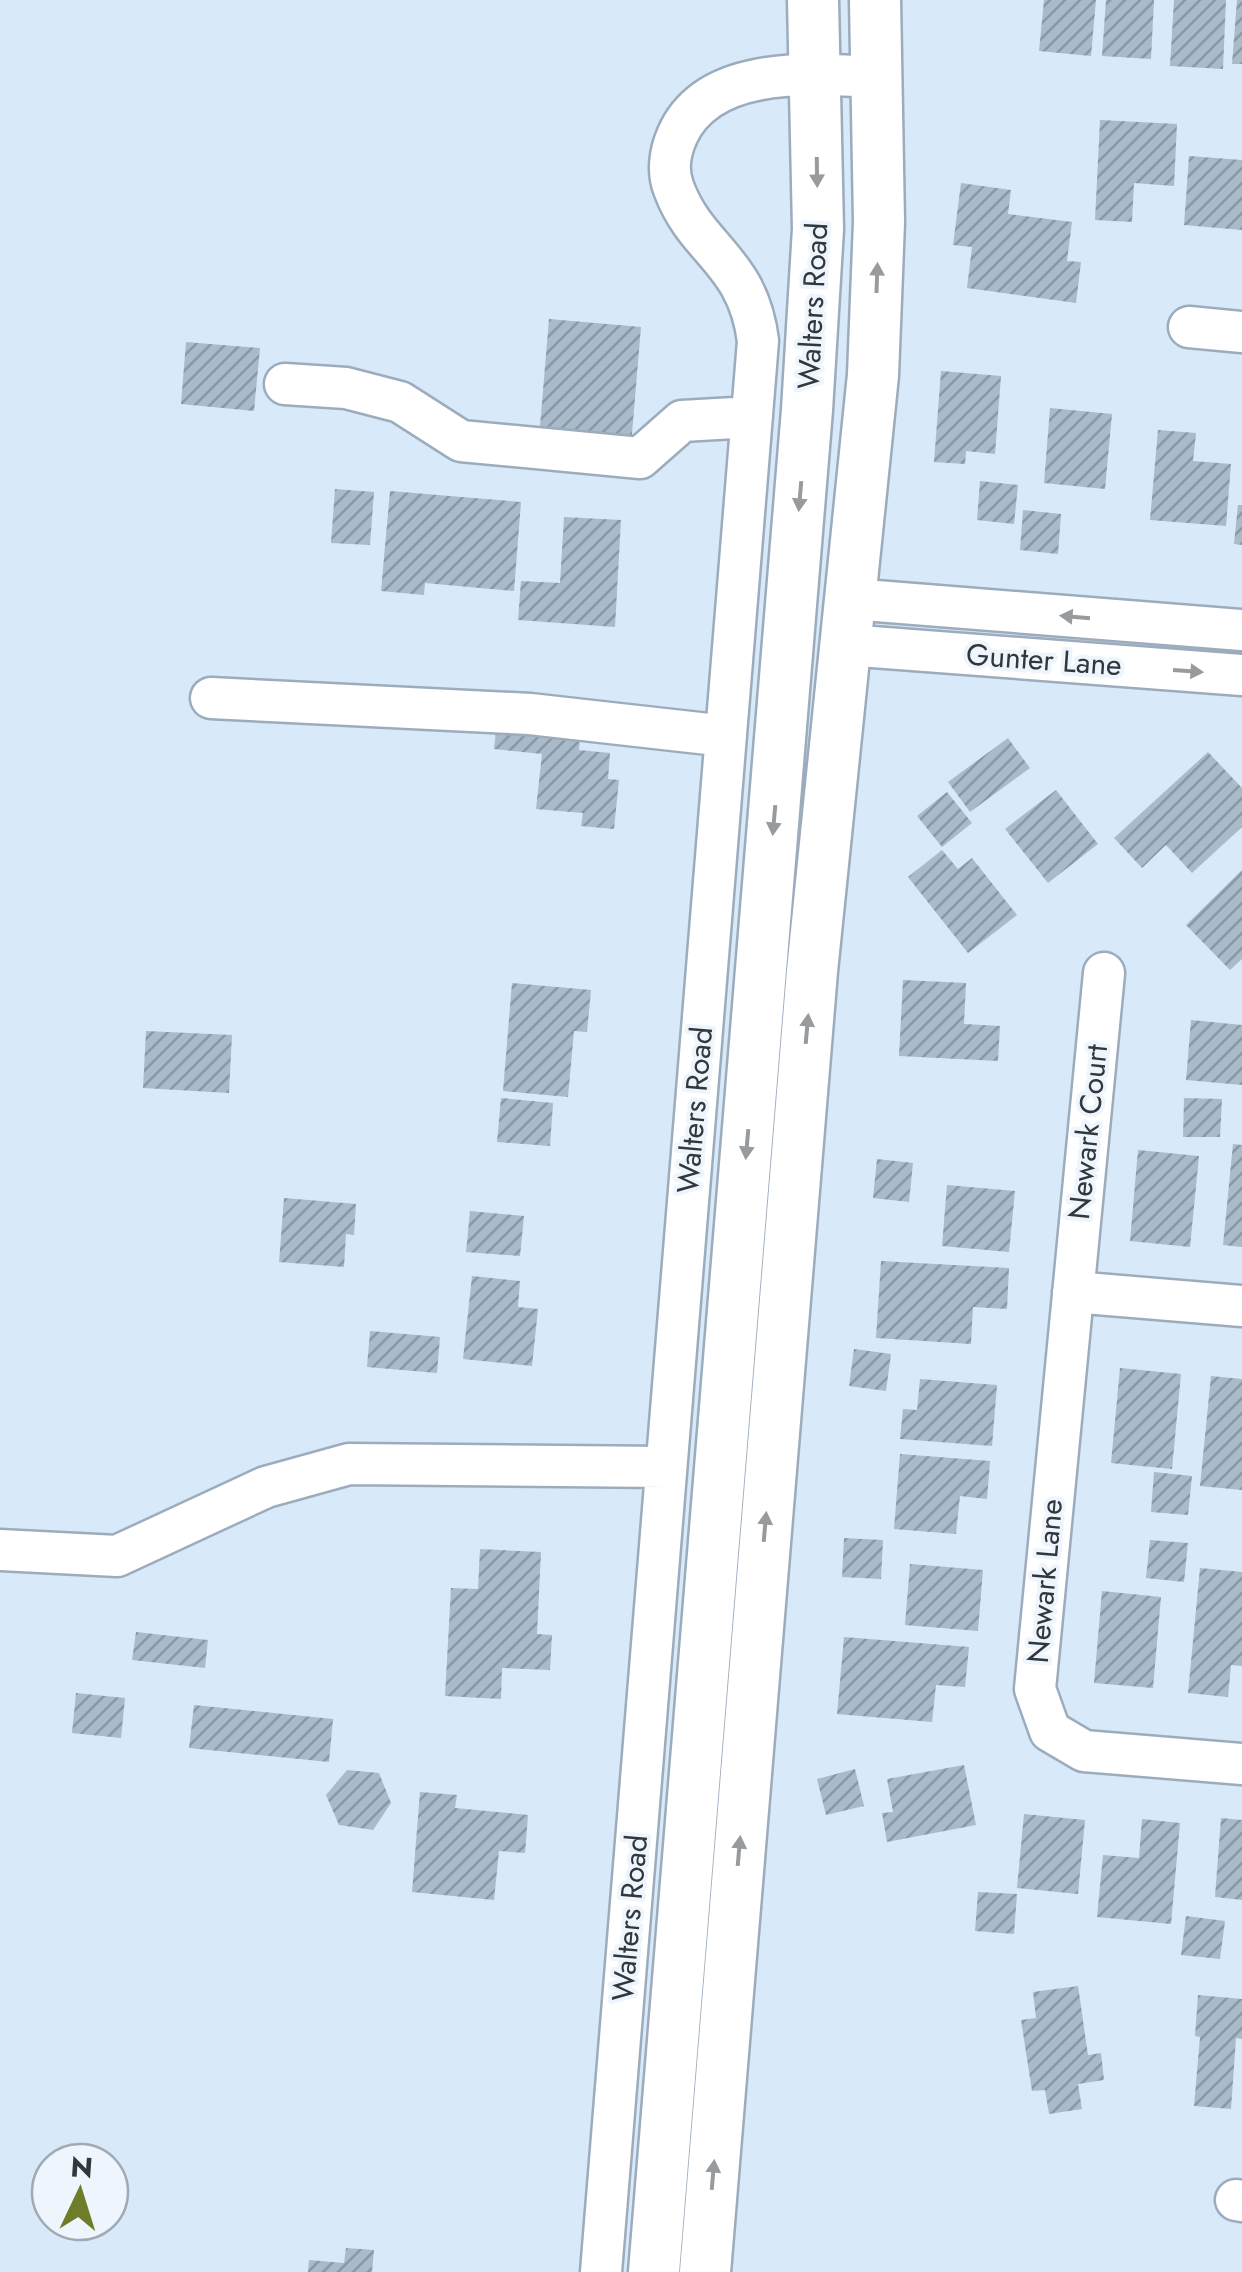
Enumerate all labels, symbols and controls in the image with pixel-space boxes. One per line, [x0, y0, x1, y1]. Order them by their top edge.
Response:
one-way arrow [809, 157, 825, 189]
street label: Walters Road [787, 222, 838, 390]
one-way arrow [870, 261, 886, 293]
one-way arrow [792, 481, 808, 513]
one-way arrow [1059, 608, 1090, 624]
street label: Gunter Lane [965, 633, 1123, 686]
one-way arrow [1172, 663, 1204, 679]
one-way arrow [765, 805, 781, 837]
one-way arrow [800, 1012, 816, 1044]
street label: Walters Road [666, 1025, 723, 1195]
street label: Newark Court [1057, 1042, 1118, 1222]
one-way arrow [739, 1129, 755, 1161]
street label: Newark Lane [1016, 1497, 1073, 1665]
one-way arrow [758, 1511, 774, 1542]
street label: Walters Road [601, 1833, 658, 2003]
one-way arrow [731, 1834, 747, 1866]
north arrow [30, 2142, 130, 2242]
text: N [69, 2146, 94, 2189]
one-way arrow [705, 2158, 721, 2190]

